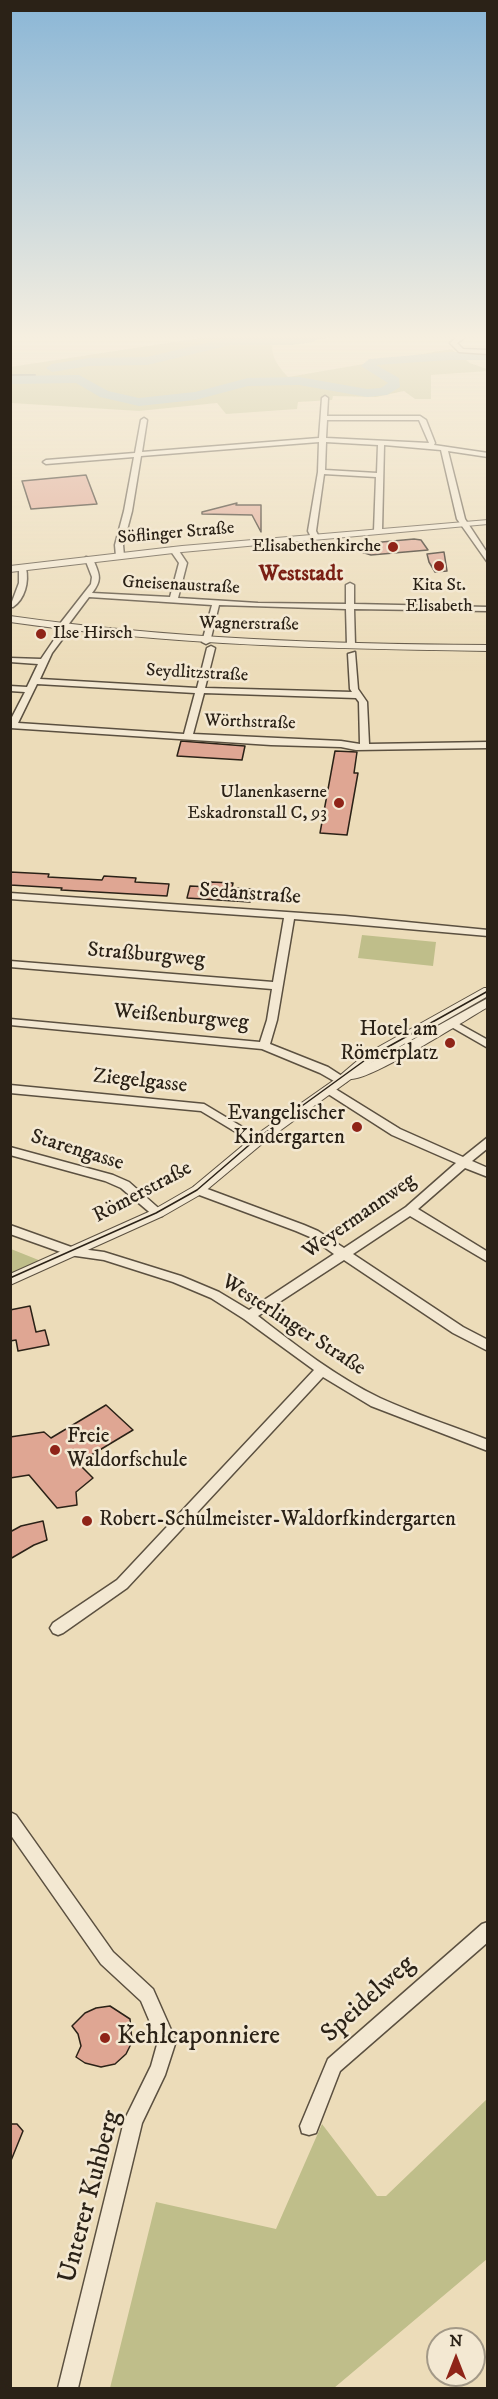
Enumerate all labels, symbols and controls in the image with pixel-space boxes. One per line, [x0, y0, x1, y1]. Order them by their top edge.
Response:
street label: Söflinger Straße [117, 518, 235, 550]
place label: Elisabethenkirche [252, 536, 381, 558]
marker: Elisabethenkirche [386, 540, 400, 554]
marker: Kita St. Elisabeth [432, 559, 446, 573]
district label: Weststadt [259, 562, 343, 588]
street label: Gneisenaustraße [122, 572, 240, 600]
place label: Kita St. Elisabeth [405, 575, 473, 618]
street label: Wagnerstraße [199, 613, 299, 637]
place label: Ilse Hirsch [53, 623, 133, 645]
marker: Ilse Hirsch [34, 627, 48, 641]
street label: Seydlitzstraße [145, 661, 249, 687]
street label: Wörthstraße [204, 711, 296, 735]
place label: Ulanenkaserne Eskadronstall C, 93 [187, 782, 327, 824]
marker: Ulanenkaserne Eskadronstall C, 93 [332, 796, 346, 810]
street label: Sedanstraße [198, 879, 302, 911]
street label: Straßburgweg [86, 938, 206, 974]
street label: Weißenburgweg [112, 1000, 250, 1036]
place label: Hotel am Römerplatz [340, 1018, 438, 1068]
marker: Hotel am Römerplatz [443, 1036, 457, 1050]
street label: Ziegelgasse [92, 1065, 188, 1099]
place label: Evangelischer Kindergarten [227, 1102, 345, 1152]
marker: Evangelischer Kindergarten [350, 1120, 364, 1134]
street label: Starengasse [27, 1125, 127, 1177]
street label: Römerstraße [89, 1156, 197, 1230]
street label: Weyermannweg [299, 1169, 421, 1265]
street label: Westerlinger Straße [216, 1270, 370, 1382]
place label: Freie Waldorfschule [67, 1425, 187, 1475]
marker: Freie Waldorfschule [48, 1443, 62, 1457]
place label: Robert-Schulmeister-Waldorfkindergarten [99, 1508, 456, 1534]
marker: Robert-Schulmeister-Waldorfkindergarten [80, 1514, 94, 1528]
street label: Speidelweg [316, 1950, 422, 2050]
place label: Kehlcaponniere [117, 2022, 280, 2054]
marker: Kehlcaponniere [98, 2031, 112, 2045]
street label: Unterer Kuhberg [53, 2107, 129, 2287]
north arrow [426, 2327, 486, 2387]
text: N [449, 2331, 463, 2351]

